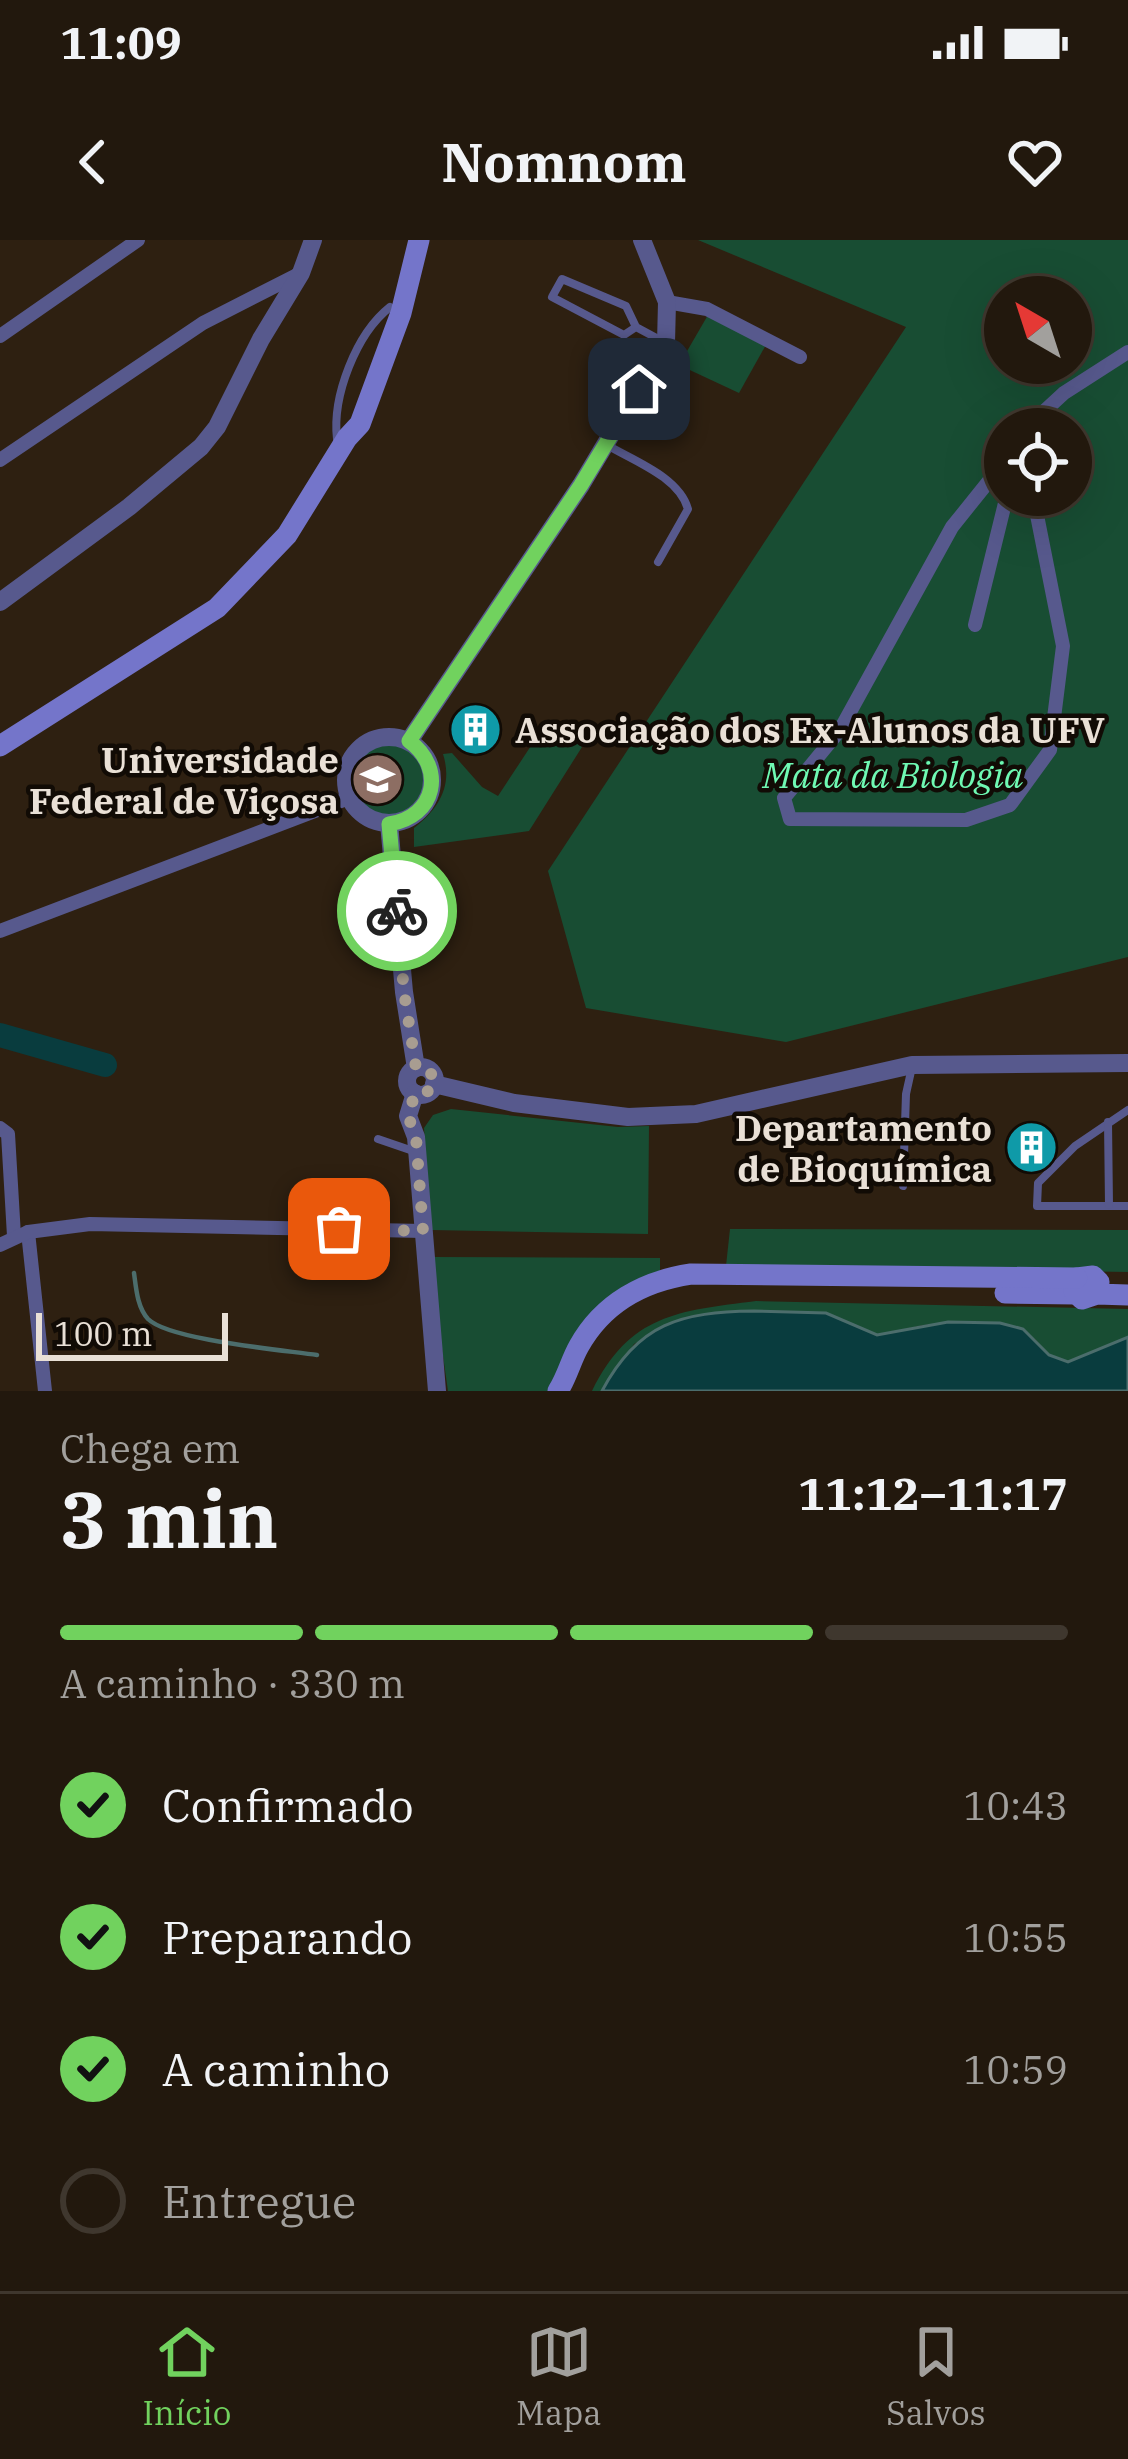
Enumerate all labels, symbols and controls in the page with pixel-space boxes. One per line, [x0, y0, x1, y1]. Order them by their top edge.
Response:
text: 11:09 [60, 13, 182, 71]
text: Nomnom [441, 127, 687, 197]
icon: back [60, 129, 126, 195]
icon: heart [1002, 129, 1068, 195]
north arrow [984, 276, 1092, 384]
map controls [984, 276, 1092, 516]
pin [588, 338, 690, 440]
icon: home [606, 356, 672, 422]
button: locate [984, 408, 1092, 516]
building icon: Associação dos Ex-Alunos da UFV [448, 701, 504, 757]
place label: Associação dos Ex-Alunos da UFV [515, 706, 1105, 753]
place label: Universidade Federal de Viçosa [29, 736, 339, 824]
park label: Mata da Biologia [762, 751, 1024, 798]
school or university icon: Universidade Federal de Viçosa [350, 752, 406, 808]
courier [337, 851, 457, 971]
icon: bike [364, 878, 430, 944]
place label: Departamento de Bioquímica [735, 1104, 992, 1192]
building icon: Departamento de Bioquímica [1003, 1120, 1059, 1176]
pin [288, 1178, 390, 1280]
icon: bag [306, 1196, 372, 1262]
scale bar [36, 1307, 228, 1360]
text: 100 m [54, 1312, 153, 1355]
text: Chega em [60, 1423, 240, 1474]
text: 11:12–11:17 [798, 1464, 1068, 1522]
text: 3 min [60, 1468, 278, 1569]
text: A caminho · 330 m [60, 1658, 405, 1709]
icon: check [60, 1772, 126, 1838]
text: Confirmado [162, 1776, 414, 1834]
text: 10:43 [963, 1780, 1068, 1831]
icon: check [60, 1904, 126, 1970]
text: Preparando [162, 1908, 412, 1966]
text: 10:55 [963, 1912, 1068, 1963]
icon: check [60, 2036, 126, 2102]
text: A caminho [162, 2040, 390, 2098]
text: 10:59 [963, 2044, 1068, 2095]
text: Entregue [162, 2172, 356, 2230]
tab: Início [142, 2319, 231, 2434]
tab: Mapa [516, 2319, 601, 2434]
tab: Salvos [886, 2319, 986, 2434]

